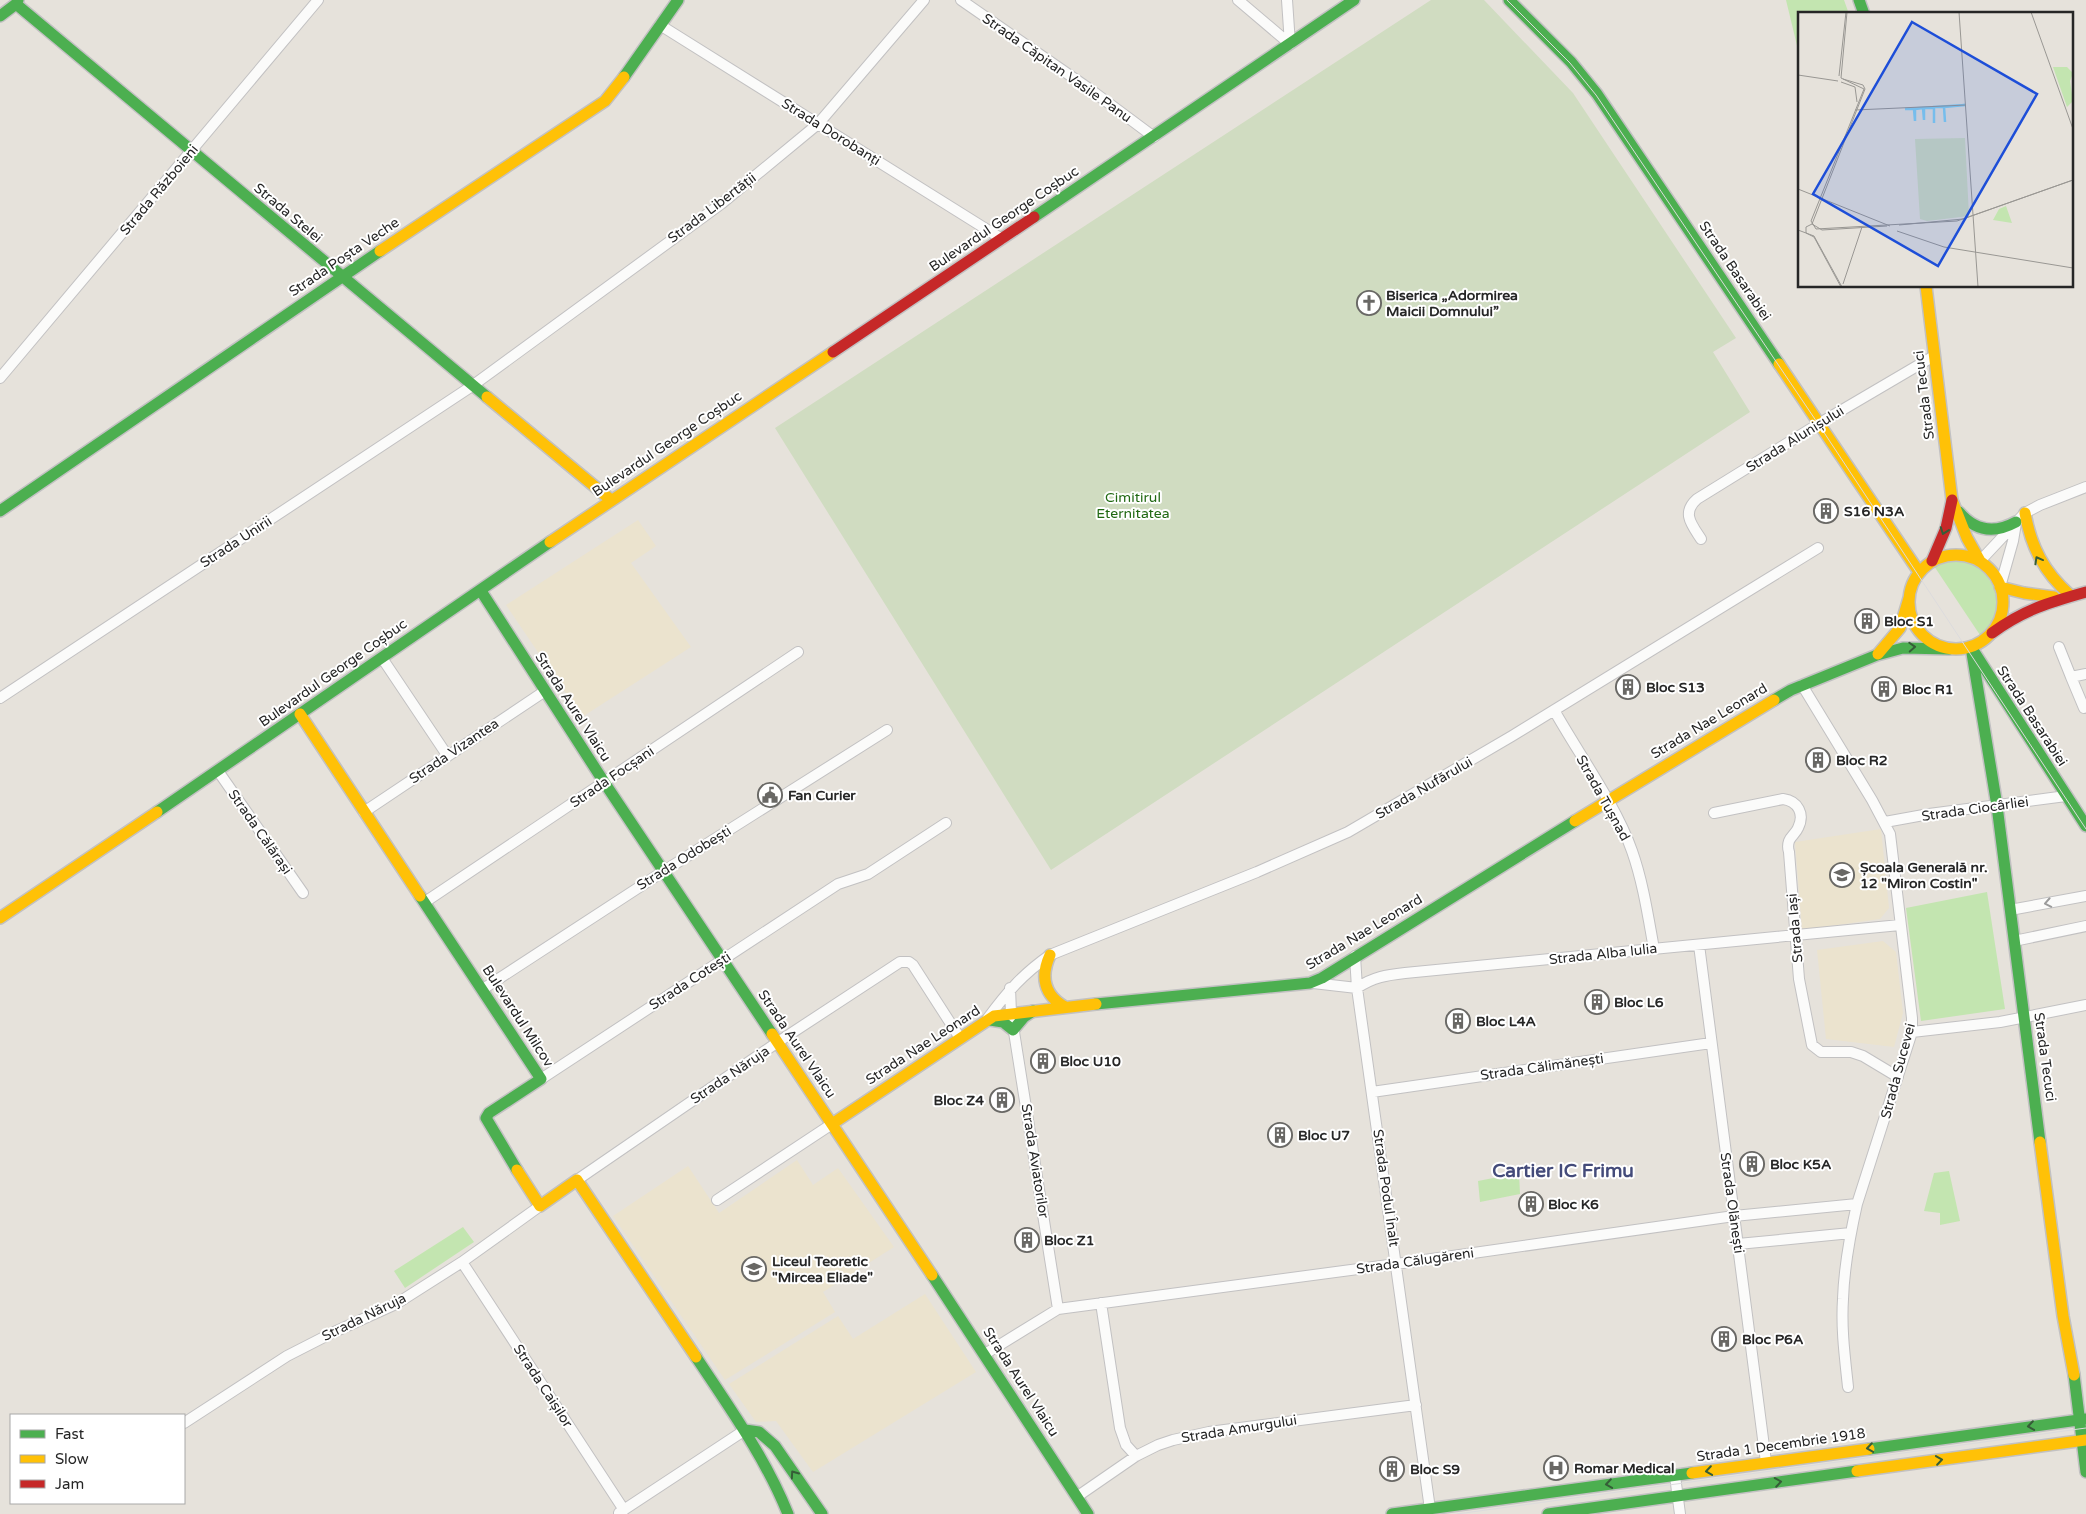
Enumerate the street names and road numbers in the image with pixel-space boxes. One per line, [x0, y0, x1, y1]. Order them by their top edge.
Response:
street label: Strada Căpitan Vasile Panu [979, 10, 1135, 126]
street label: Strada Dorobanți [778, 95, 884, 169]
street label: Strada Războieni [116, 141, 202, 239]
street label: Bulevardul George Coșbuc [926, 163, 1082, 275]
street label: Strada Libertății [664, 169, 760, 247]
street label: Strada Stelei [251, 180, 325, 246]
street label: Strada Poșta Veche [286, 214, 402, 300]
street label: Strada Basarabiei [1695, 218, 1775, 324]
street label: Strada Tecuci [1910, 349, 1938, 441]
street label: Bulevardul George Coșbuc [589, 388, 745, 500]
street label: Strada Alunișului [1743, 402, 1847, 476]
street label: Strada Unirii [197, 513, 275, 571]
street label: Bulevardul George Coșbuc [256, 615, 410, 731]
street label: Strada Aurel Vlaicu [531, 649, 615, 765]
street label: Strada Basarabiei [1993, 663, 2071, 769]
street label: Strada Nae Leonard [1648, 680, 1770, 762]
street label: Strada Vizantea [406, 715, 502, 787]
street label: Strada Focșani [567, 743, 657, 811]
street label: Strada Tușnad [1572, 752, 1634, 844]
street label: Strada Nufărului [1372, 753, 1476, 823]
street label: Strada Călărași [224, 786, 296, 878]
street label: Strada Ciocârliei [1920, 793, 2030, 825]
street label: Strada Odobești [634, 822, 734, 894]
street label: Strada Nae Leonard [1303, 891, 1425, 973]
street label: Strada Iași [1784, 893, 1806, 963]
street label: Strada Alba Iulia [1548, 940, 1658, 968]
street label: Strada Cotești [646, 948, 734, 1014]
street label: Bulevardul Milcov [479, 962, 558, 1071]
street label: Strada Aurel Vlaicu [755, 987, 839, 1101]
street label: Strada Nae Leonard [863, 1002, 983, 1088]
street label: Strada Tecuci [2030, 1011, 2060, 1103]
street label: Strada Sucevei [1877, 1021, 1919, 1121]
street label: Strada Năruja [687, 1042, 773, 1108]
street label: Strada Călimănești [1479, 1050, 1605, 1084]
street label: Strada Aviatorilor [1018, 1103, 1053, 1220]
street label: Strada Podul Înalt [1369, 1128, 1403, 1249]
street label: Strada Olănești [1717, 1151, 1747, 1255]
street label: Strada Călugăreni [1355, 1244, 1475, 1278]
street label: Strada Năruja [319, 1289, 409, 1345]
street label: Strada Aurel Vlaicu [979, 1324, 1063, 1440]
street label: Strada Caișilor [510, 1341, 577, 1431]
street label: Strada Amurgului [1180, 1411, 1298, 1447]
street label: Strada 1 Decembrie 1918 [1695, 1425, 1867, 1465]

